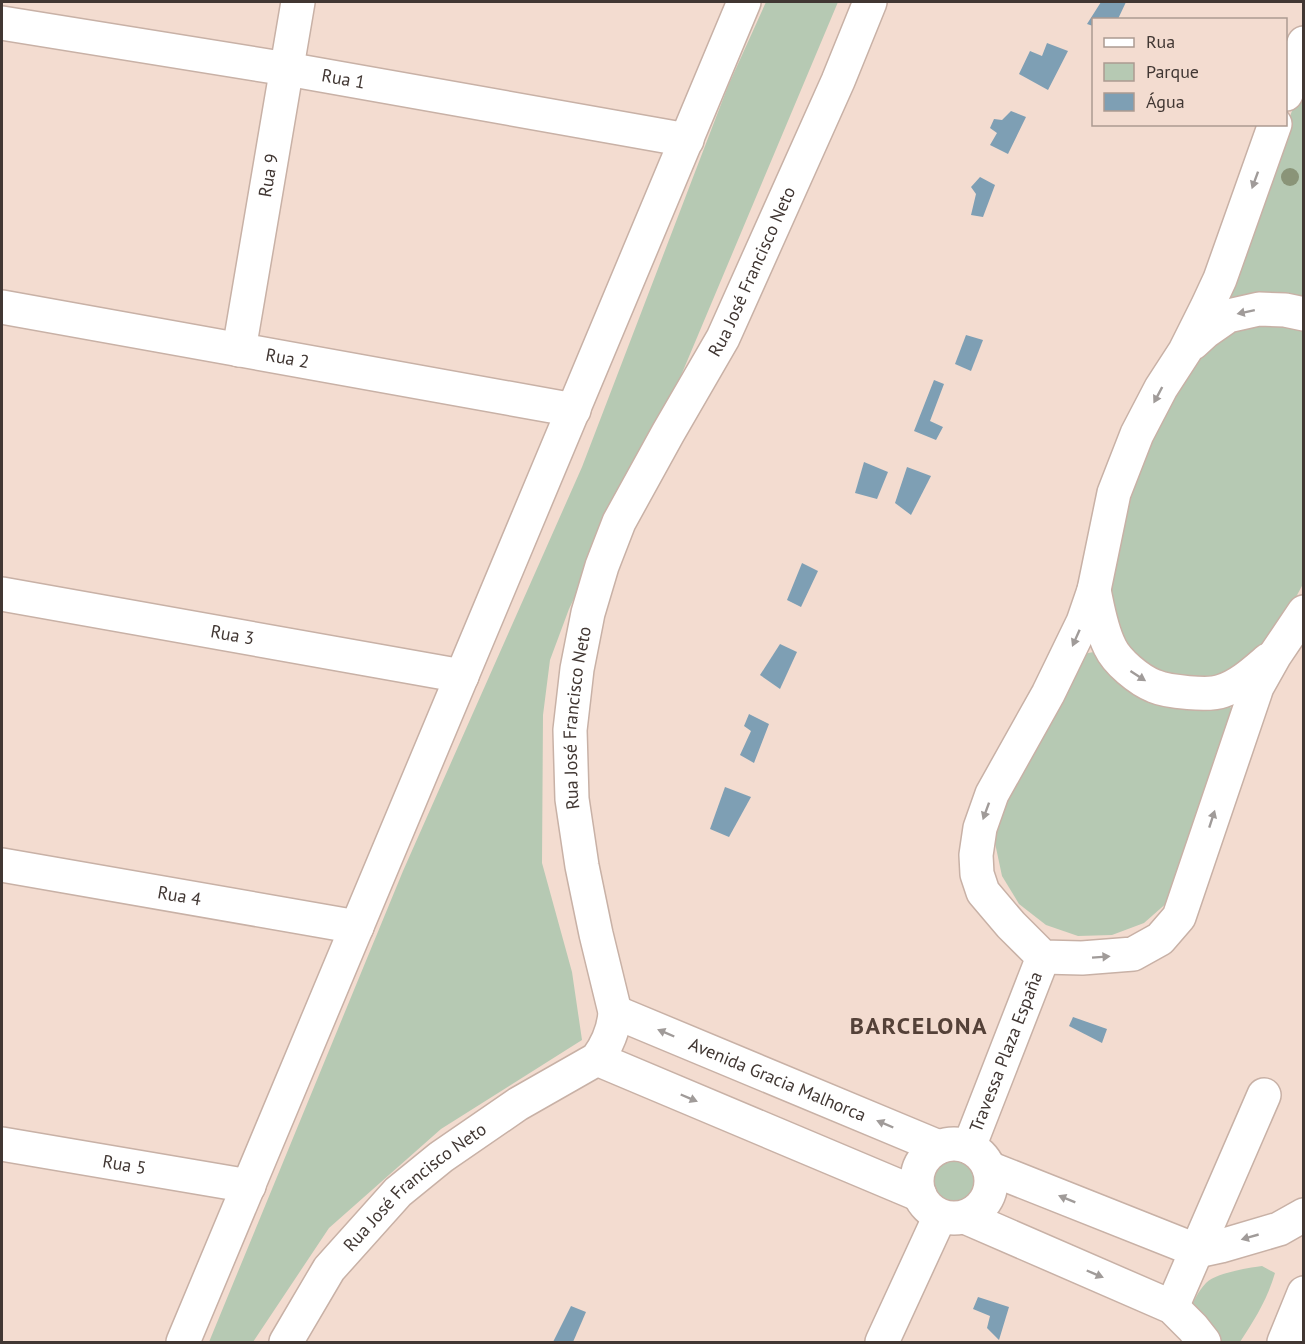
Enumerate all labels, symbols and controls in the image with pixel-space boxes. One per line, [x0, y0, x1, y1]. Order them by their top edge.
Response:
legend [1092, 18, 1287, 126]
text: Rua [1146, 30, 1175, 53]
text: Parque [1146, 60, 1199, 83]
street label: Rua 1 [320, 63, 367, 94]
text: Água [1146, 90, 1185, 113]
street label: Rua 9 [253, 152, 283, 199]
one-way arrow [1249, 171, 1259, 189]
street label: Rua José Francisco Neto [703, 183, 800, 361]
one-way arrow [1236, 308, 1255, 317]
street label: Rua 2 [264, 343, 311, 373]
one-way arrow [1153, 387, 1163, 404]
street label: Rua 3 [209, 619, 256, 650]
street label: Rua José Francisco Neto [558, 624, 596, 811]
one-way arrow [1071, 629, 1081, 647]
one-way arrow [1130, 670, 1146, 681]
one-way arrow [981, 802, 991, 820]
one-way arrow [1208, 810, 1217, 828]
street label: Rua 4 [156, 880, 203, 911]
one-way arrow [1092, 952, 1111, 961]
street label: Travessa Plaza España [964, 968, 1047, 1135]
district label: BARCELONA [850, 1010, 988, 1041]
one-way arrow [657, 1028, 675, 1037]
street label: Avenida Gracia Malhorca [686, 1032, 870, 1126]
one-way arrow [681, 1093, 699, 1103]
street label: Rua José Francisco Neto [338, 1117, 491, 1256]
one-way arrow [875, 1119, 893, 1129]
street label: Rua 5 [101, 1149, 148, 1179]
one-way arrow [1058, 1194, 1076, 1203]
one-way arrow [1241, 1233, 1259, 1242]
one-way arrow [1087, 1269, 1104, 1278]

